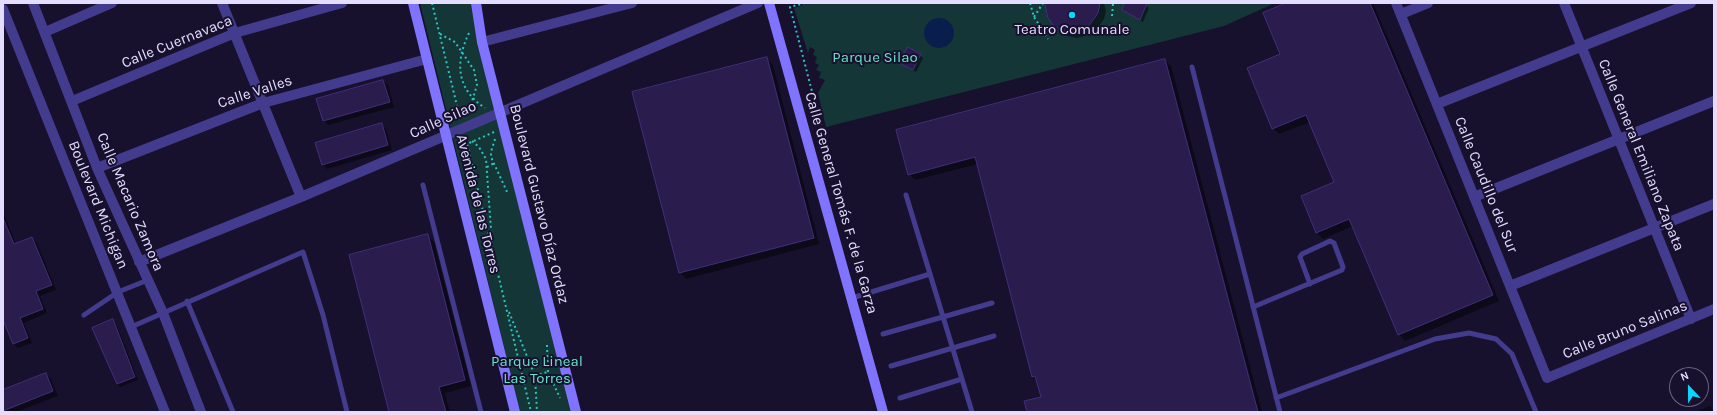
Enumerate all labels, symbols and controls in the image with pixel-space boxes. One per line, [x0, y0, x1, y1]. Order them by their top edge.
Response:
marker: Teatro Comunale [1067, 10, 1077, 20]
street label: Calle Cuernavaca [119, 12, 235, 72]
place label: Teatro Comunale [1015, 21, 1129, 39]
park label: Parque Silao [832, 49, 918, 67]
street label: Calle General Emiliano Zapata [1594, 56, 1688, 254]
street label: Calle Valles [215, 71, 295, 113]
street label: Calle General Tomás F. de la Garza [801, 90, 881, 316]
street label: Calle Silao [407, 97, 479, 143]
street label: Boulevard Gustavo Díaz Ordaz [506, 103, 572, 305]
street label: Calle Caudillo del Sur [1450, 114, 1522, 256]
street label: Calle Macario Zamora [93, 130, 167, 274]
street label: Avenida de las Torres [452, 133, 504, 275]
street label: Boulevard Michigan [64, 138, 132, 272]
street label: Calle Bruno Salinas [1560, 297, 1690, 363]
park label: Parque Lineal Las Torres [491, 353, 583, 388]
north arrow [1669, 367, 1709, 407]
text: N [1679, 369, 1691, 384]

